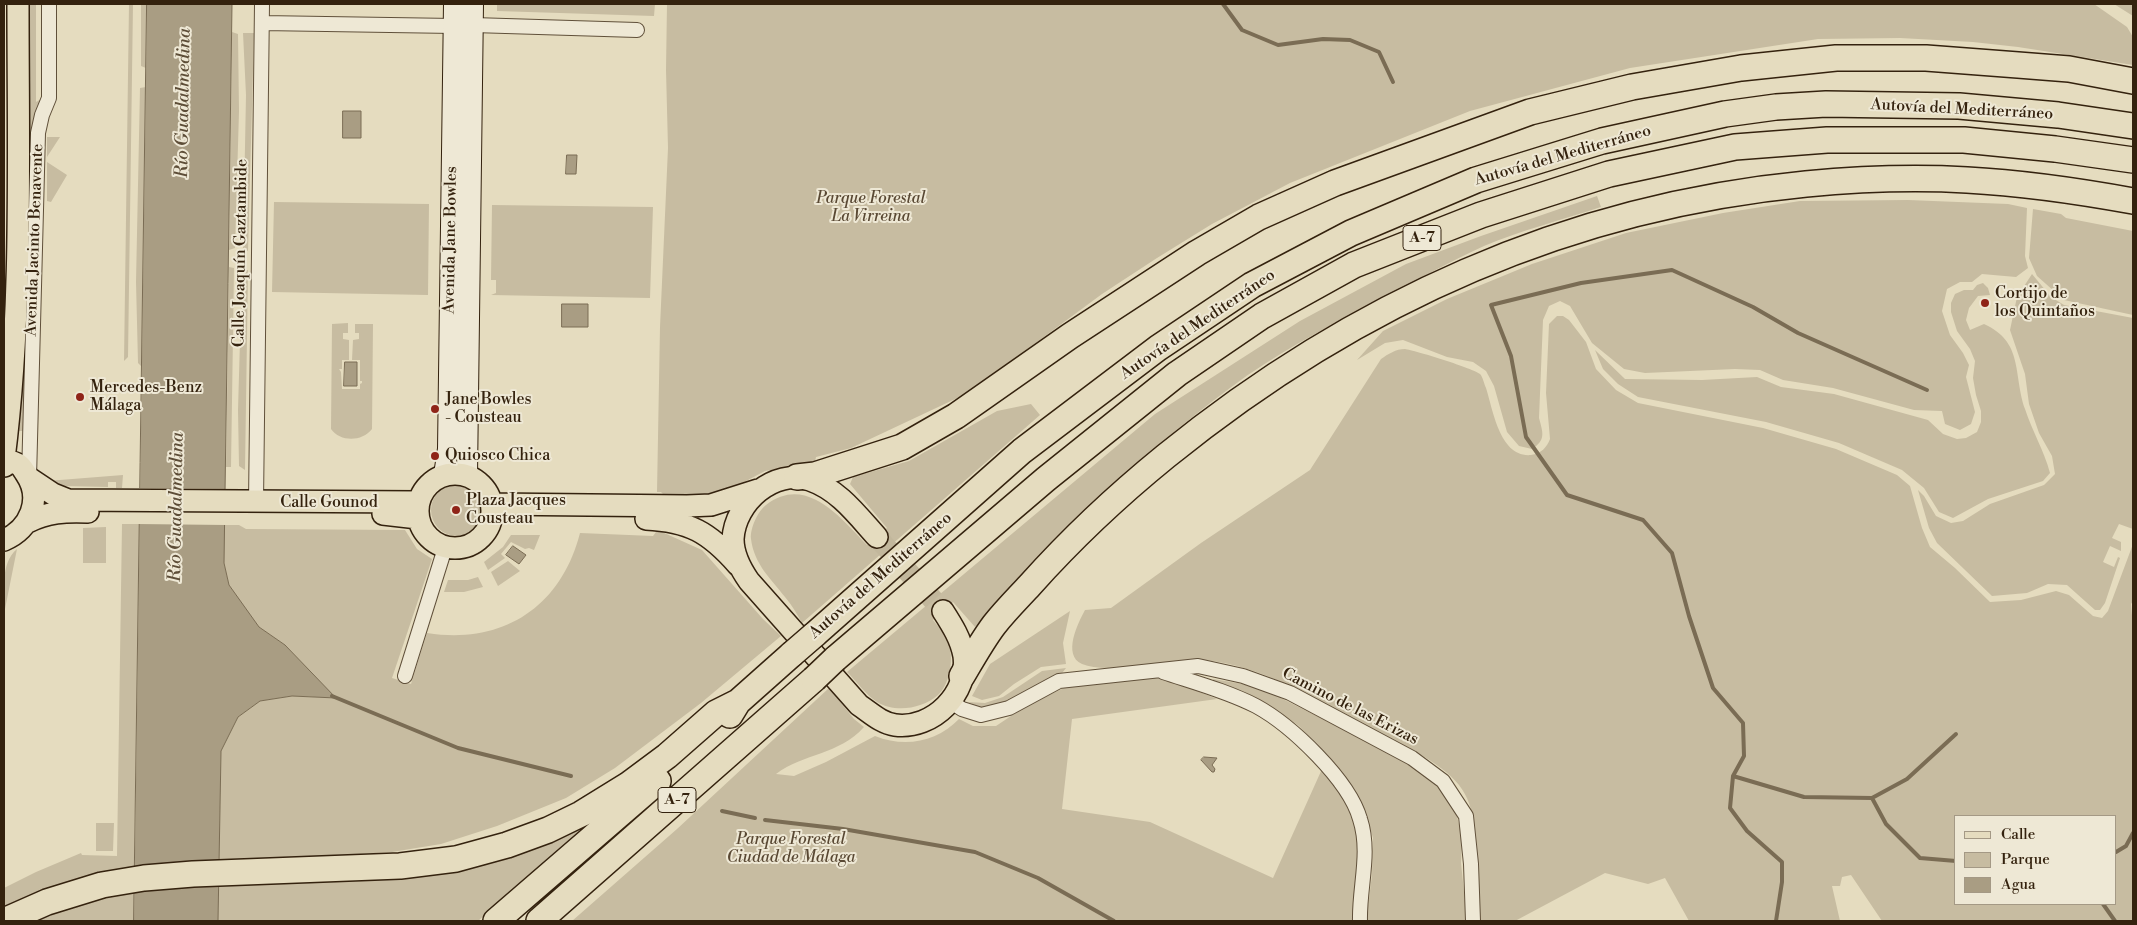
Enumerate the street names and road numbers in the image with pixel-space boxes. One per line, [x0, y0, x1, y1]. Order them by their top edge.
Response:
street label: Autovía del Mediterráneo [1870, 96, 2054, 124]
street label: Autovía del Mediterráneo [1473, 122, 1653, 190]
street label: Avenida Jacinto Benavente [22, 143, 48, 337]
street label: Calle Joaquín Gaztambide [230, 159, 252, 347]
street label: Avenida Jane Bowles [440, 166, 462, 314]
road number: A-7 [1403, 226, 1441, 250]
street label: Autovía del Mediterráneo [1117, 266, 1279, 384]
street label: Calle Gounod [280, 493, 378, 513]
street label: Autovía del Mediterráneo [806, 509, 956, 643]
street label: Camino de las Erizas [1279, 664, 1421, 750]
road number: A-7 [658, 788, 696, 812]

